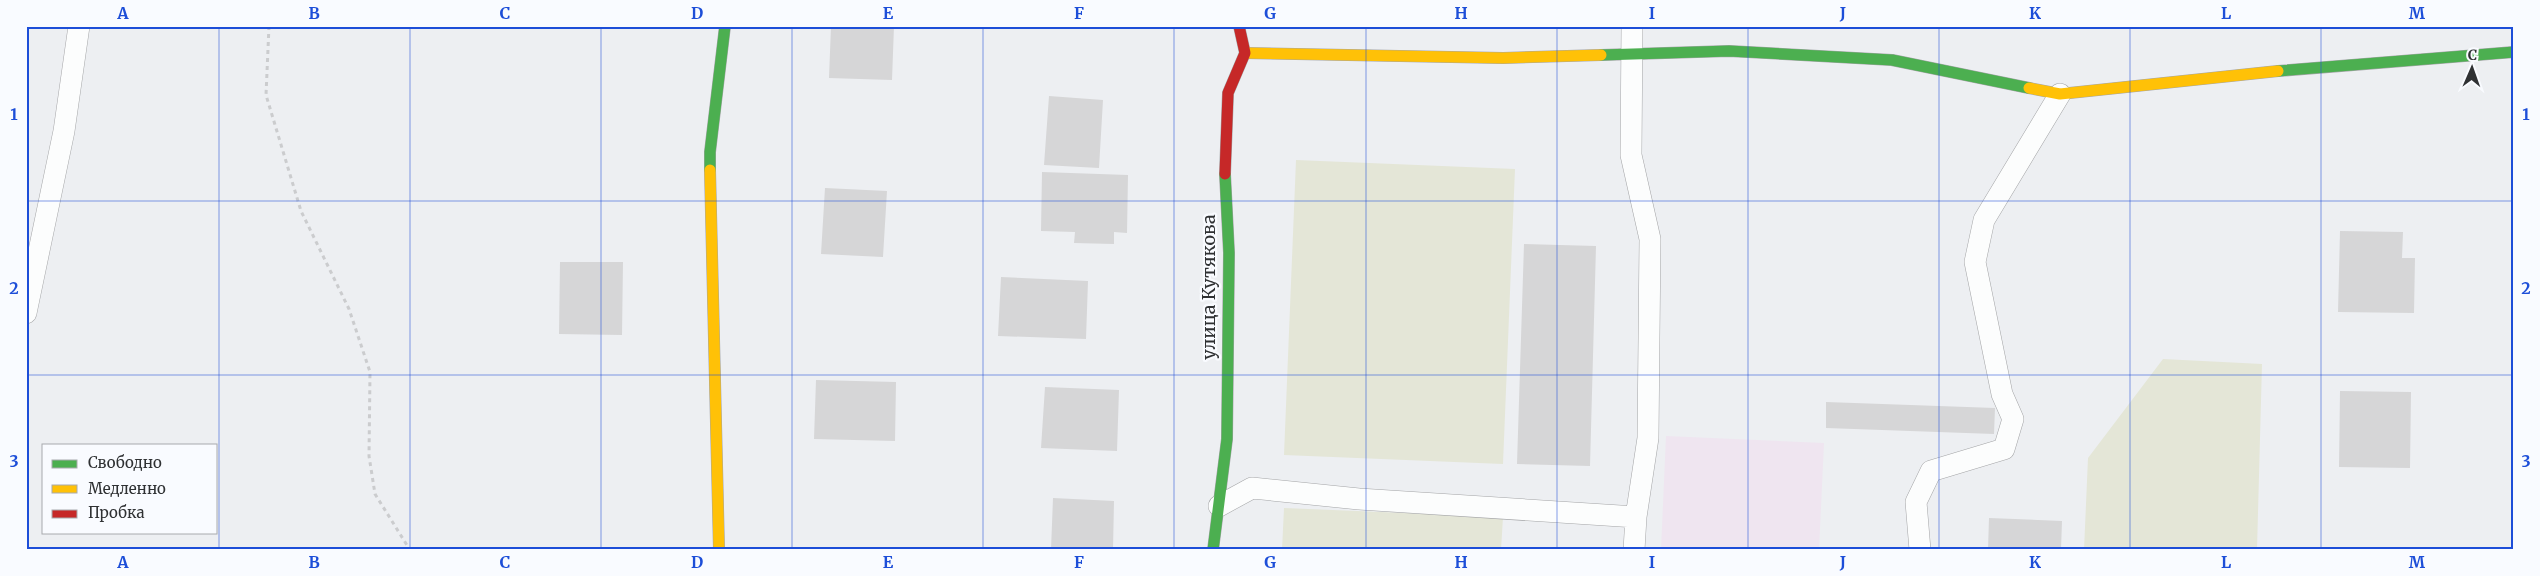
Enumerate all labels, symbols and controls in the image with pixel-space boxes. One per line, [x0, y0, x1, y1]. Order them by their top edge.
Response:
text: A [116, 3, 129, 23]
text: B [308, 3, 320, 23]
text: C [500, 3, 510, 23]
text: D [691, 3, 703, 23]
text: E [883, 3, 894, 23]
text: F [1074, 3, 1084, 23]
text: G [1264, 3, 1276, 23]
text: H [1454, 3, 1468, 23]
text: I [1649, 3, 1655, 23]
text: J [1839, 3, 1846, 23]
text: K [2029, 3, 2041, 23]
text: L [2221, 3, 2231, 23]
text: M [2409, 3, 2426, 23]
north arrow [2448, 42, 2498, 92]
text: С [2467, 46, 2477, 64]
text: 1 [10, 104, 18, 124]
text: 1 [2522, 104, 2530, 124]
street label: улица Кутякова [1197, 214, 1220, 360]
text: 2 [9, 278, 19, 298]
text: 2 [2521, 278, 2531, 298]
legend [42, 444, 218, 534]
text: 3 [9, 451, 19, 471]
text: 3 [2521, 451, 2531, 471]
text: Свободно [88, 453, 162, 472]
text: Медленно [88, 479, 166, 498]
text: Пробка [88, 503, 145, 522]
text: A [116, 552, 129, 572]
text: B [308, 552, 320, 572]
text: C [500, 552, 510, 572]
text: D [691, 552, 703, 572]
text: E [883, 552, 894, 572]
text: F [1074, 552, 1084, 572]
text: G [1264, 552, 1276, 572]
text: H [1454, 552, 1468, 572]
text: I [1649, 552, 1655, 572]
text: J [1839, 552, 1846, 572]
text: K [2029, 552, 2041, 572]
text: L [2221, 552, 2231, 572]
text: M [2409, 552, 2426, 572]

